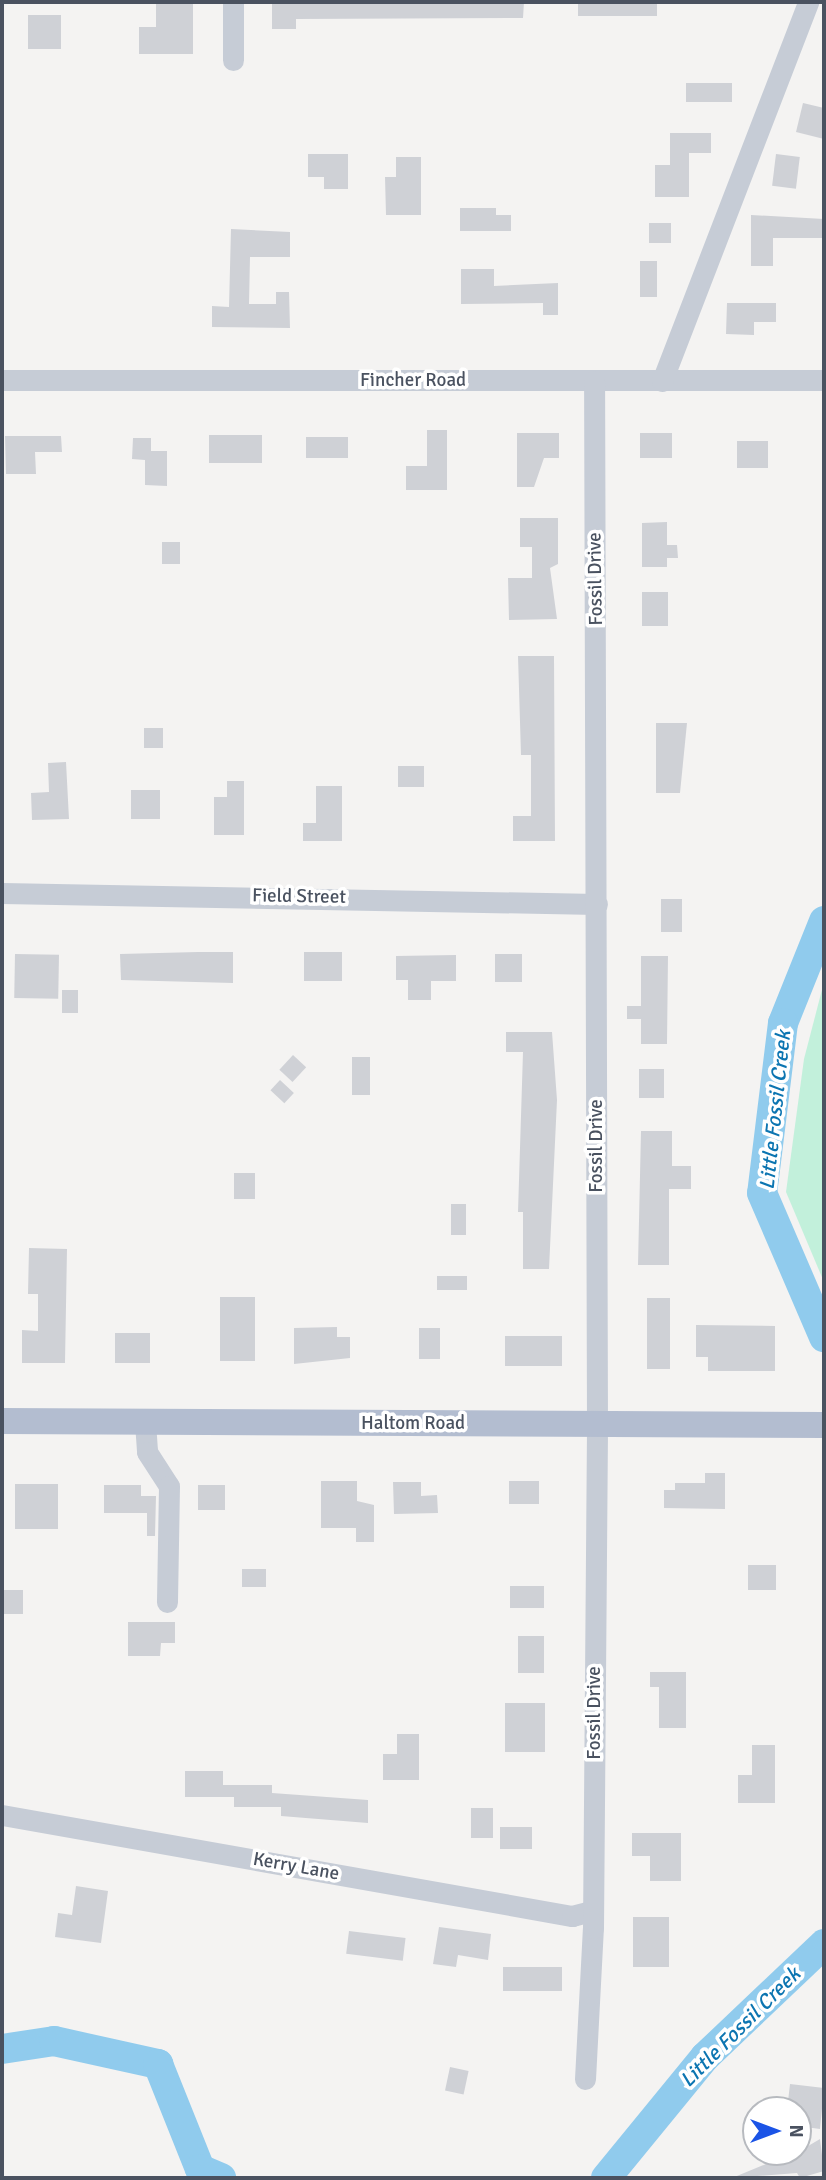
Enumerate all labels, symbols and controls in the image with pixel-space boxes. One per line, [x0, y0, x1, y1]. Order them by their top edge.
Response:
street label: Fincher Road [360, 370, 466, 392]
street label: Fossil Drive [584, 532, 608, 626]
street label: Field Street [252, 885, 346, 909]
water label: Little Fossil Creek [754, 1029, 796, 1191]
street label: Fossil Drive [586, 1099, 608, 1193]
street label: Haltom Road [361, 1413, 465, 1435]
street label: Fossil Drive [584, 1666, 606, 1760]
street label: Kerry Lane [251, 1848, 341, 1886]
water label: Little Fossil Creek [675, 1962, 805, 2092]
north arrow [742, 2096, 812, 2166]
text: N [784, 2124, 808, 2138]

